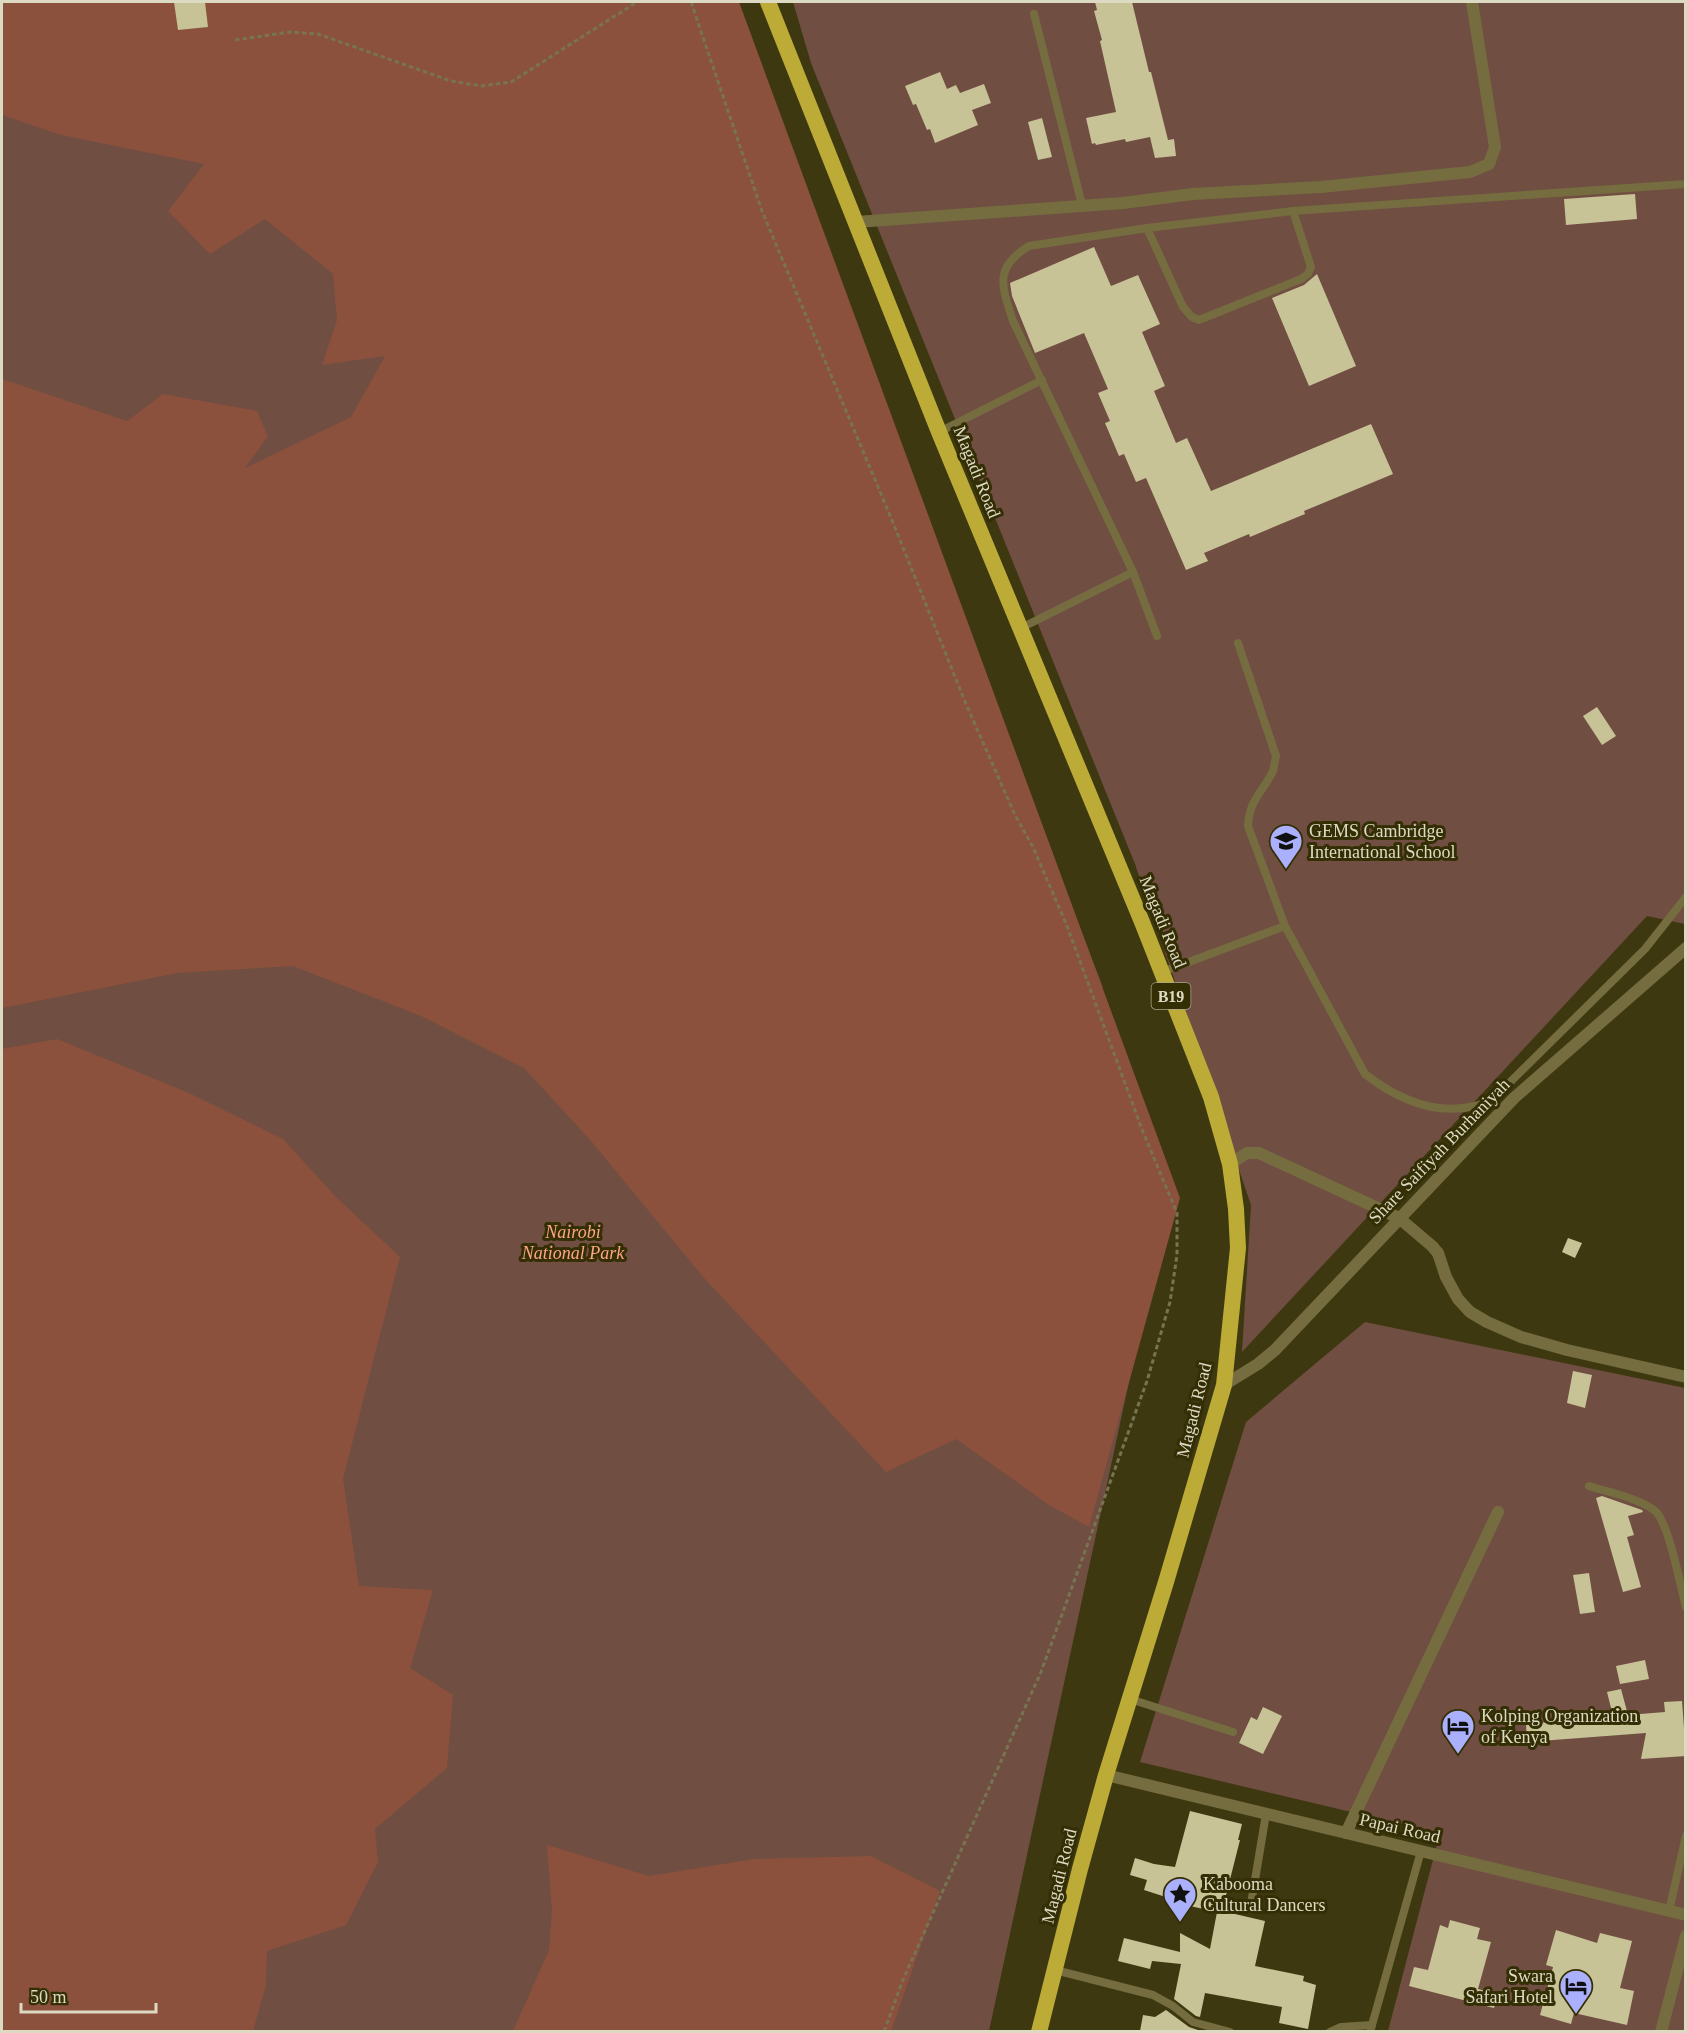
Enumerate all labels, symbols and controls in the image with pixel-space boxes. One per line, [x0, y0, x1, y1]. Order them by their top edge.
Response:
street label: Magadi Road [949, 423, 1005, 521]
place label: GEMS Cambridge International School [1309, 821, 1455, 862]
school or university icon: GEMS Cambridge International School [1268, 823, 1304, 870]
street label: Magadi Road [1135, 873, 1191, 971]
road number: B19 [1152, 983, 1190, 1009]
street label: Share Saifiyah Burhaniyah [1364, 1074, 1514, 1228]
park label: Nairobi National Park [521, 1222, 625, 1263]
street label: Magadi Road [1173, 1360, 1215, 1460]
place label: Kolping Organization of Kenya [1481, 1706, 1638, 1747]
hotel icon: Kolping Organization of Kenya [1440, 1708, 1476, 1755]
street label: Papai Road [1358, 1809, 1442, 1847]
street label: Magadi Road [1038, 1826, 1080, 1926]
place label: Kabooma Cultural Dancers [1203, 1874, 1325, 1915]
place icon: Kabooma Cultural Dancers [1162, 1876, 1198, 1923]
place label: Swara Safari Hotel [1466, 1966, 1553, 2007]
hotel icon: Swara Safari Hotel [1558, 1968, 1594, 2015]
scale bar [21, 1976, 156, 2014]
text: 50 m [30, 1987, 67, 2007]

